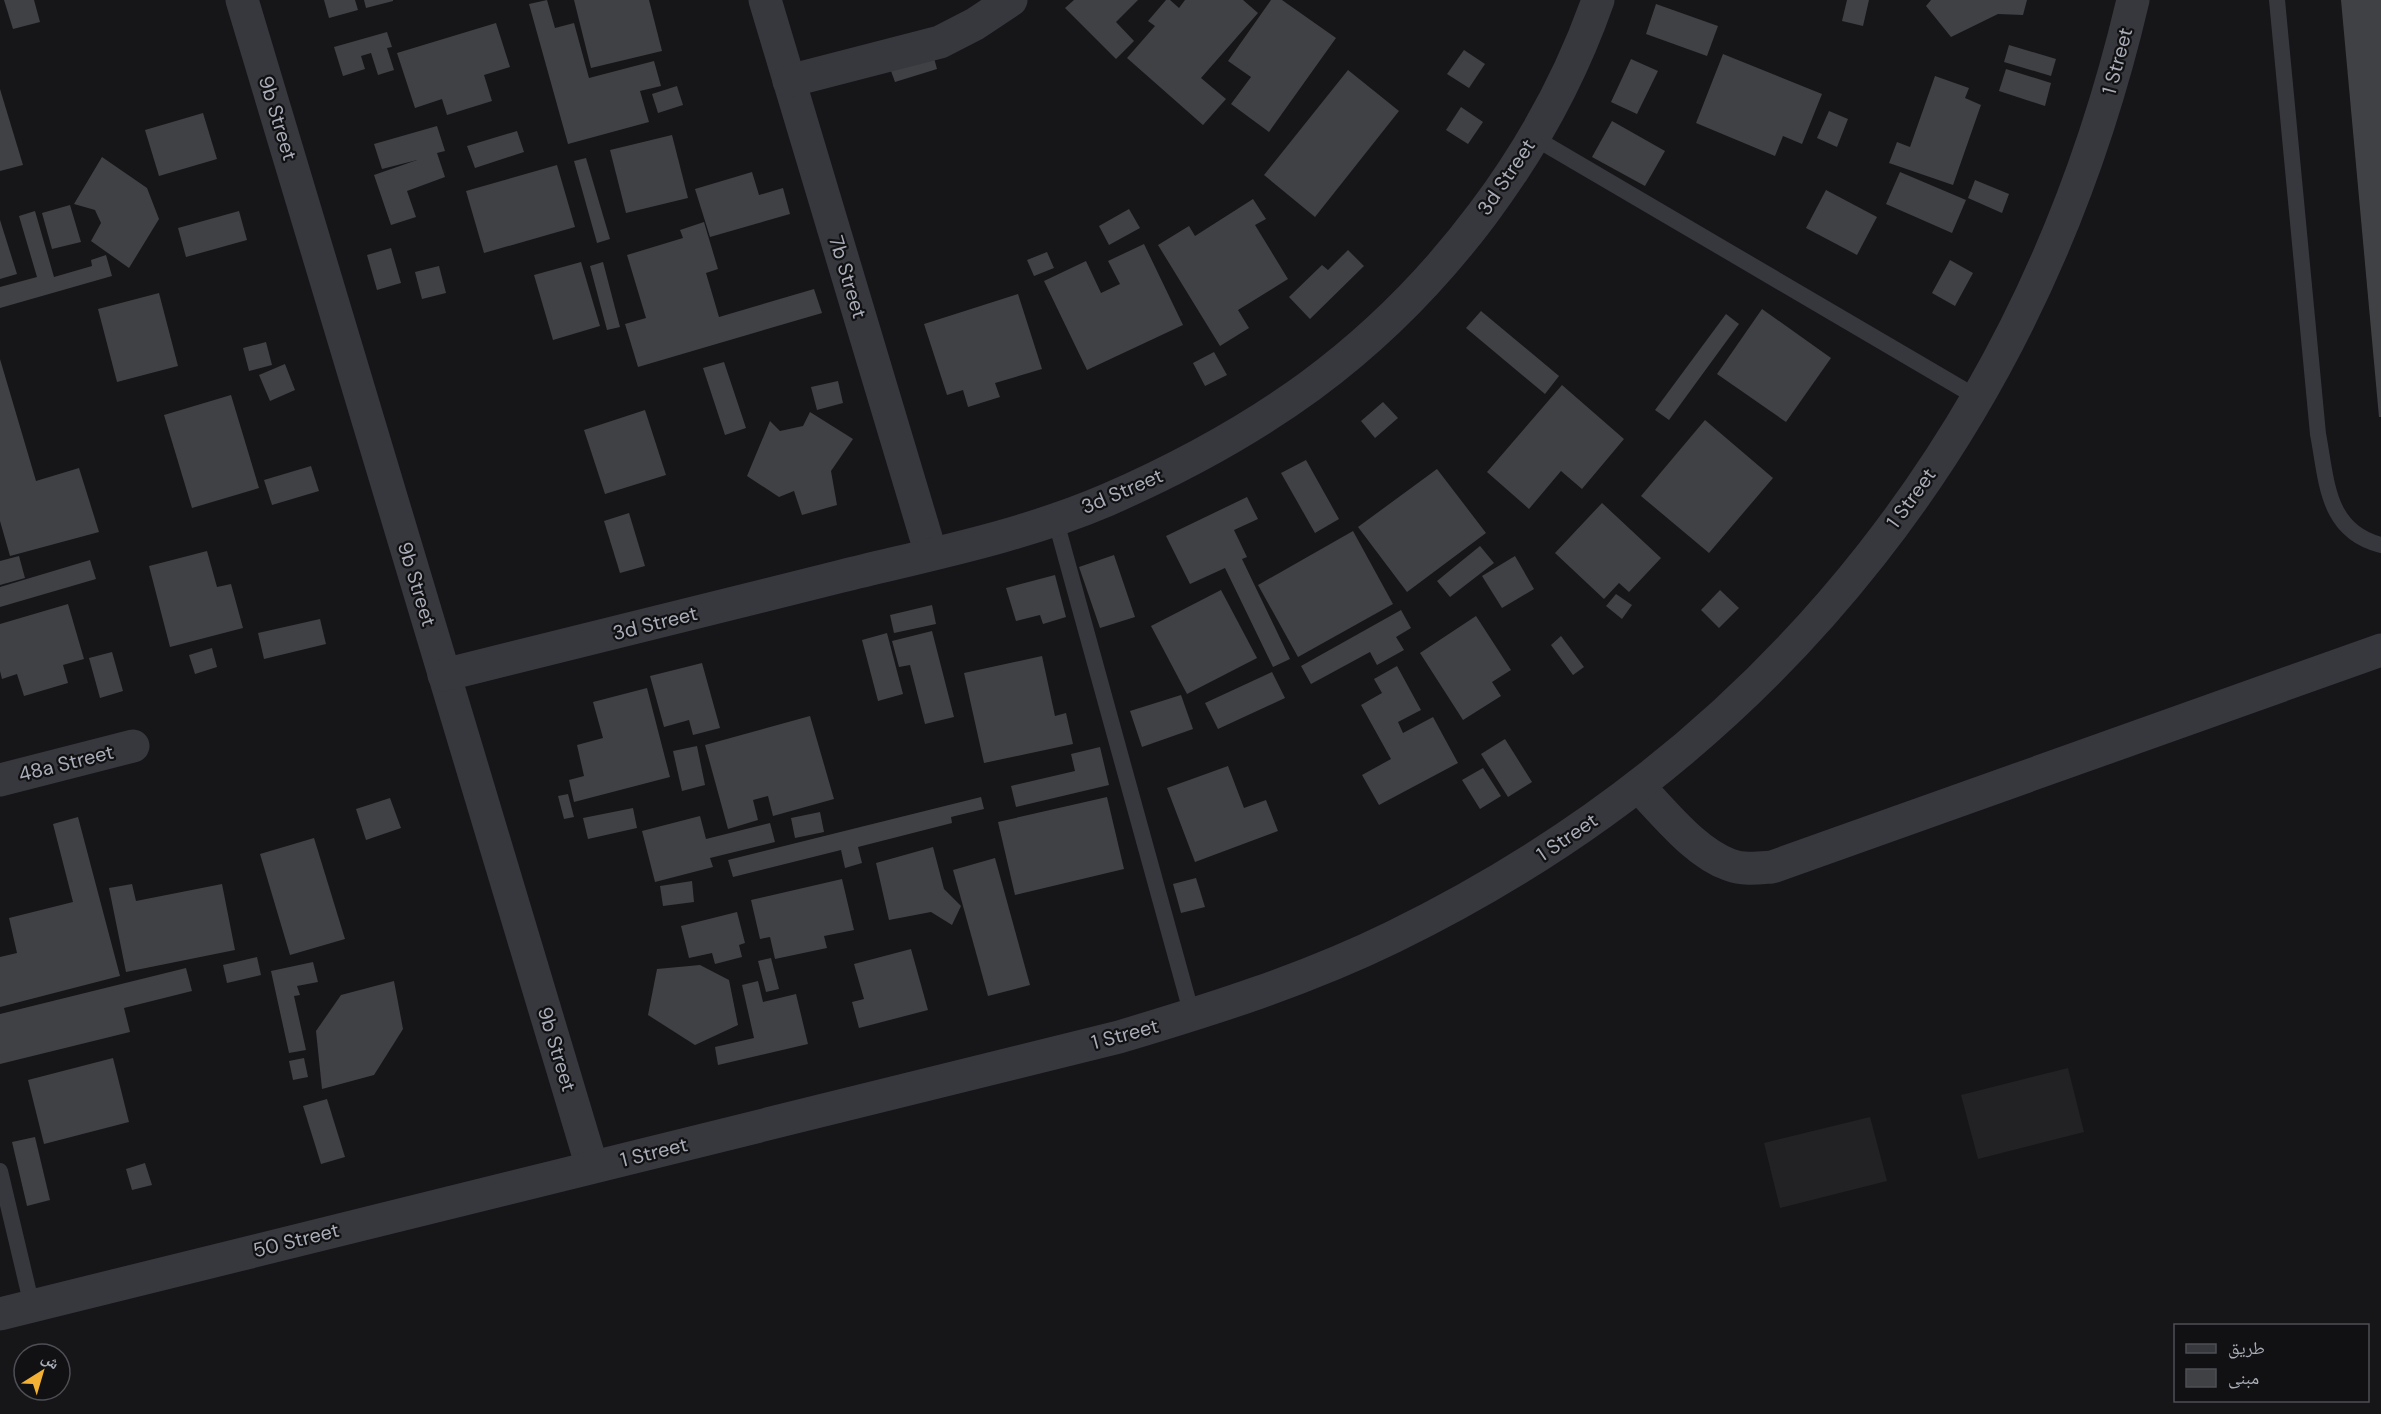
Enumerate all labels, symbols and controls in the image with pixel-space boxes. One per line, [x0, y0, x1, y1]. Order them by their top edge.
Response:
street label: 1 Street [2096, 25, 2138, 97]
street label: 9b Street [253, 73, 303, 164]
street label: 3d Street [1471, 134, 1541, 220]
street label: 7b Street [823, 232, 873, 322]
street label: 3d Street [1077, 462, 1167, 520]
street label: 1 Street [1880, 463, 1942, 533]
street label: 9b Street [392, 539, 442, 630]
street label: 3d Street [610, 600, 700, 646]
street label: 48a Street [16, 739, 116, 787]
street label: 1 Street [1531, 807, 1603, 867]
street label: 9b Street [532, 1004, 582, 1095]
street label: 1 Street [1089, 1013, 1161, 1055]
street label: 1 Street [618, 1131, 690, 1173]
street label: 50 Street [250, 1217, 342, 1263]
legend [2174, 1324, 2369, 1402]
text: طريق [2228, 1336, 2265, 1360]
north arrow [12, 1342, 72, 1402]
text: ش [38, 1347, 64, 1374]
text: مبنى [2228, 1366, 2259, 1390]

